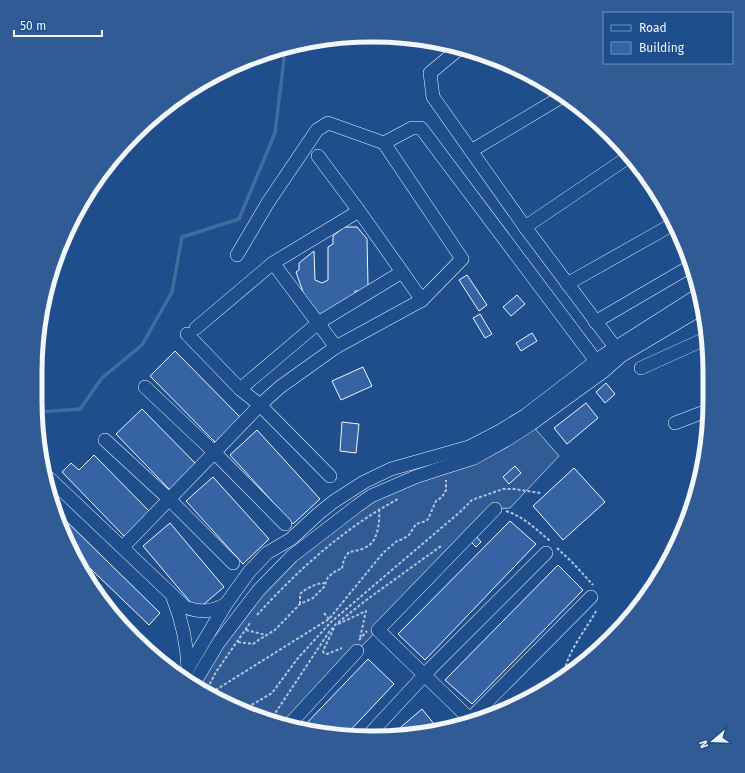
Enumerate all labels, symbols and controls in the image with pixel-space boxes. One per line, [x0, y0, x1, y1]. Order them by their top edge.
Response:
scale bar [14, 12, 102, 38]
legend [603, 12, 733, 64]
text: 50 m [20, 19, 46, 33]
text: Road [639, 21, 667, 35]
text: Building [639, 41, 685, 55]
north arrow [693, 721, 733, 761]
text: N [697, 739, 711, 750]

